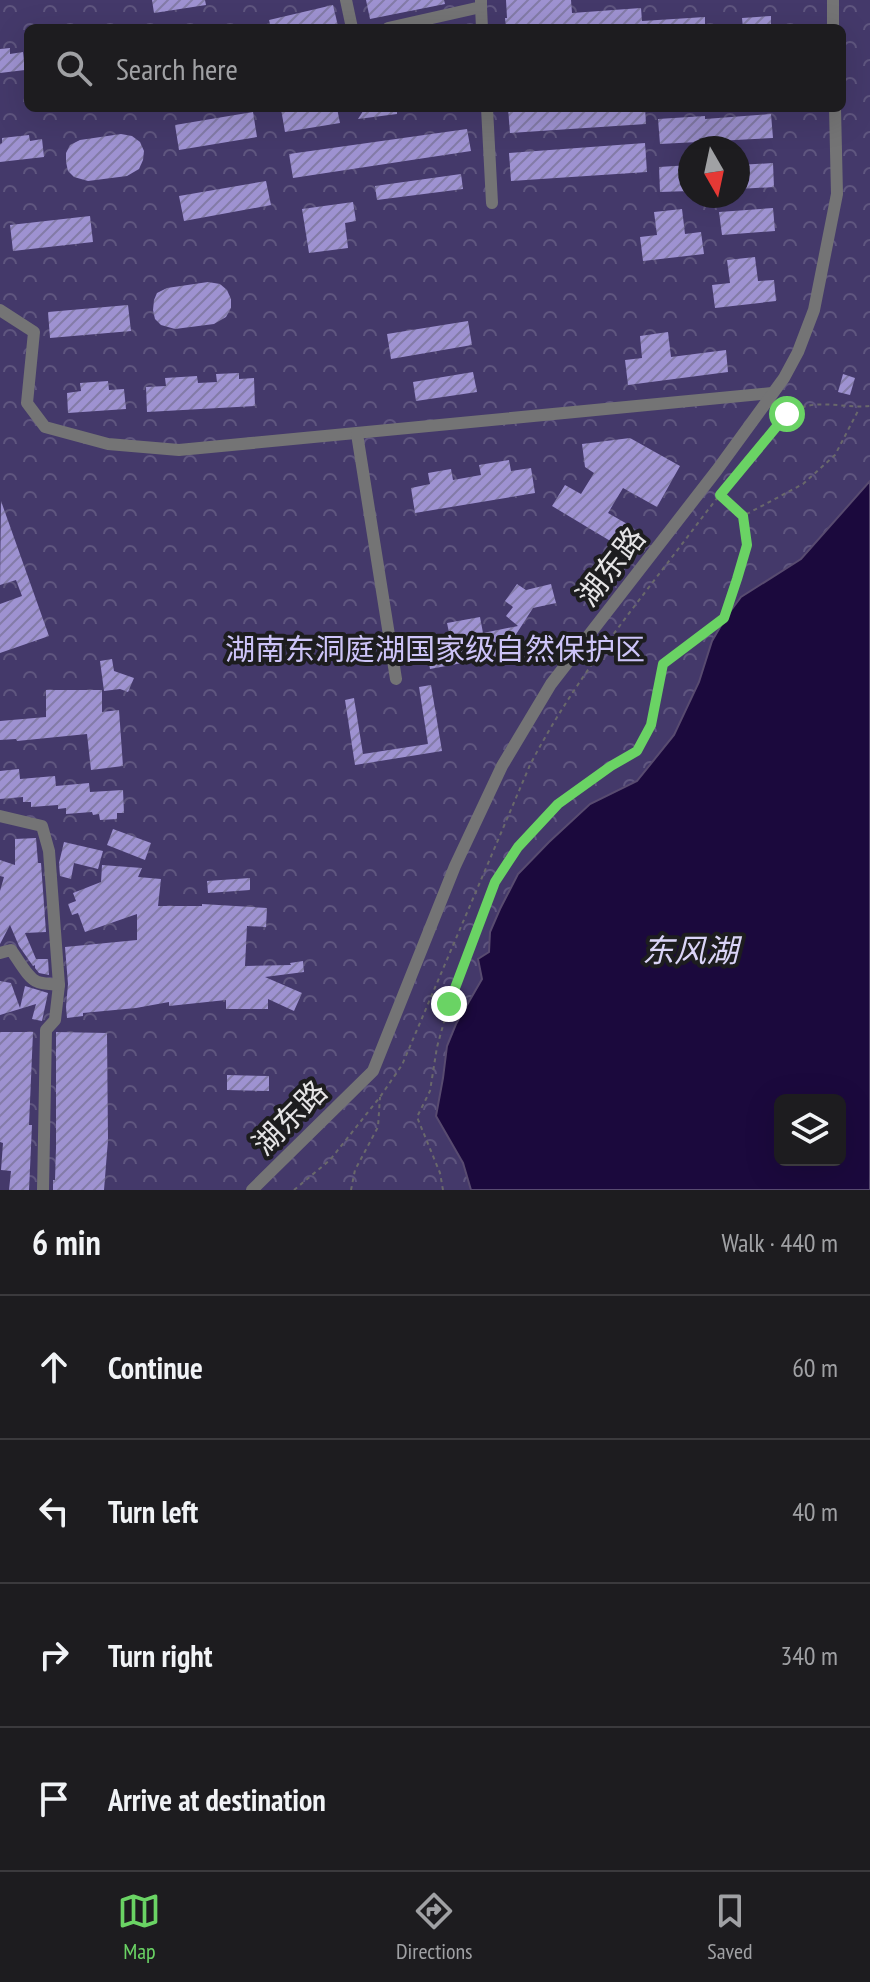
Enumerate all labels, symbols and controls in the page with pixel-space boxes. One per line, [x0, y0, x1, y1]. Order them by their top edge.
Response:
search box [24, 24, 846, 112]
icon: search [52, 46, 96, 90]
text: Search here [116, 49, 238, 88]
north arrow [678, 136, 750, 208]
route start [769, 396, 805, 432]
street label: 湖东路 [567, 519, 653, 613]
park label: 湖南东洞庭湖国家级自然保护区 [225, 629, 645, 668]
water label: 东风湖 [642, 929, 743, 971]
route end [431, 986, 467, 1022]
street label: 湖东路 [243, 1071, 335, 1163]
map controls [774, 1094, 846, 1166]
button: layers [774, 1094, 846, 1166]
text: 6 min [32, 1220, 101, 1264]
text: Walk · 440 m [721, 1226, 838, 1259]
icon: ahead [32, 1345, 76, 1389]
text: Continue [108, 1348, 203, 1387]
text: 60 m [792, 1351, 838, 1384]
icon: left [32, 1489, 76, 1533]
text: Turn left [108, 1492, 198, 1531]
text: 40 m [792, 1495, 838, 1528]
icon: right [32, 1633, 76, 1677]
text: Turn right [108, 1636, 212, 1675]
text: 340 m [780, 1639, 838, 1672]
icon: arrive [32, 1777, 76, 1821]
text: Arrive at destination [108, 1780, 326, 1819]
tab: Map [117, 1889, 161, 1965]
tab: Directions [396, 1889, 473, 1965]
tab: Saved [707, 1889, 753, 1965]

